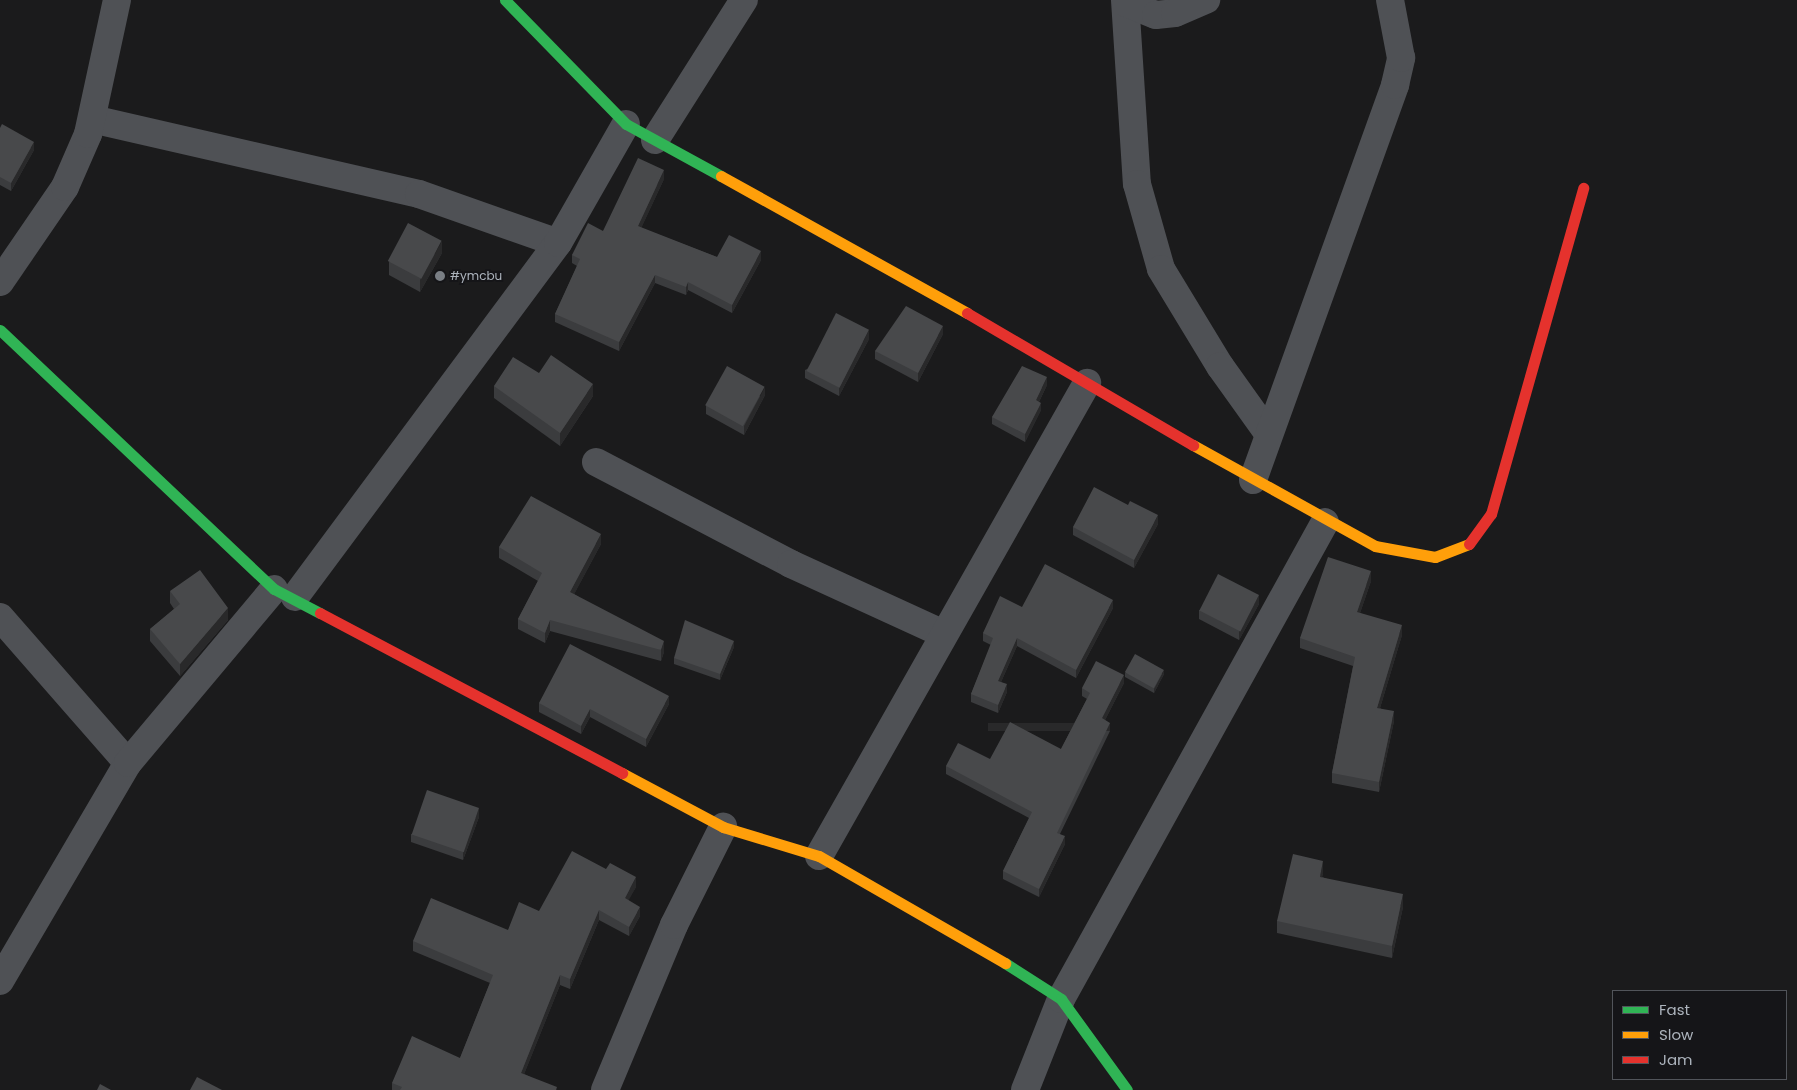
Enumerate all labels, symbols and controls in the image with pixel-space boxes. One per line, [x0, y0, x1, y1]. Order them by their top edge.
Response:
place label: #ymcbu [450, 269, 502, 283]
marker: #ymcbu [434, 270, 446, 282]
legend [1612, 990, 1787, 1080]
text: Fast [1659, 999, 1690, 1020]
text: Slow [1659, 1024, 1693, 1045]
text: Jam [1659, 1049, 1693, 1070]

